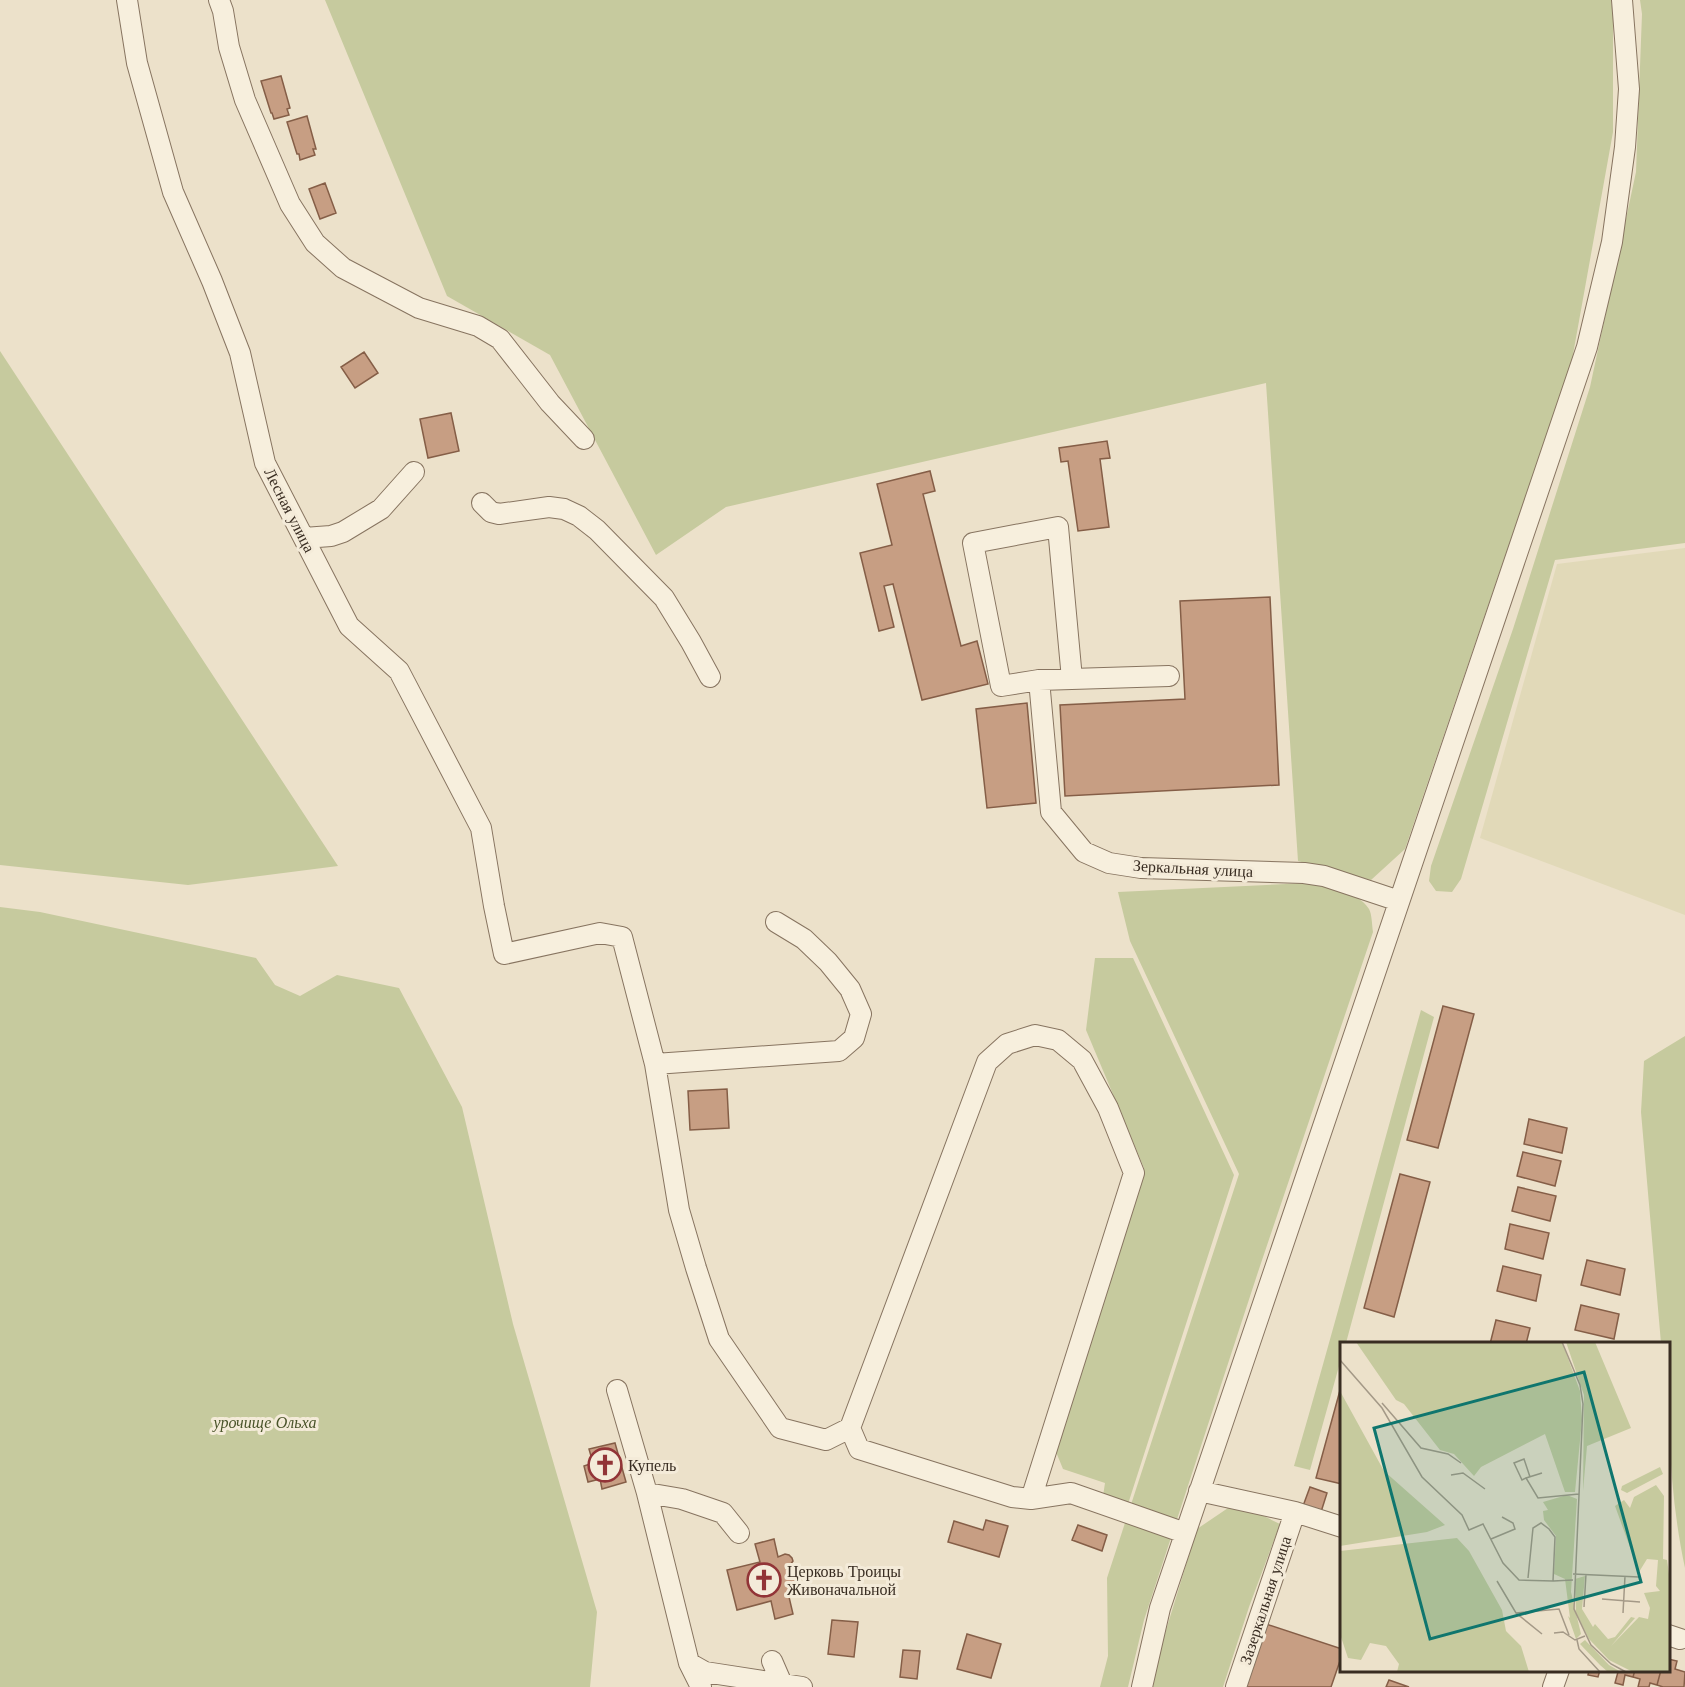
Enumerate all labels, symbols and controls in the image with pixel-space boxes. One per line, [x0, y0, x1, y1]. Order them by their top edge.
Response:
street label: Лесная улица [260, 464, 320, 556]
street label: Зеркальная улица [1132, 855, 1254, 881]
inset map [1340, 1342, 1670, 1672]
park label: урочище Ольха [212, 1412, 316, 1432]
church icon: Купель [587, 1447, 623, 1483]
place label: Купель [628, 1455, 676, 1475]
street label: Зазеркальная улица [1235, 1533, 1295, 1667]
place label: Церковь Троицы Живоначальной [787, 1561, 901, 1599]
church icon: Церковь Троицы Живоначальной [746, 1562, 782, 1598]

